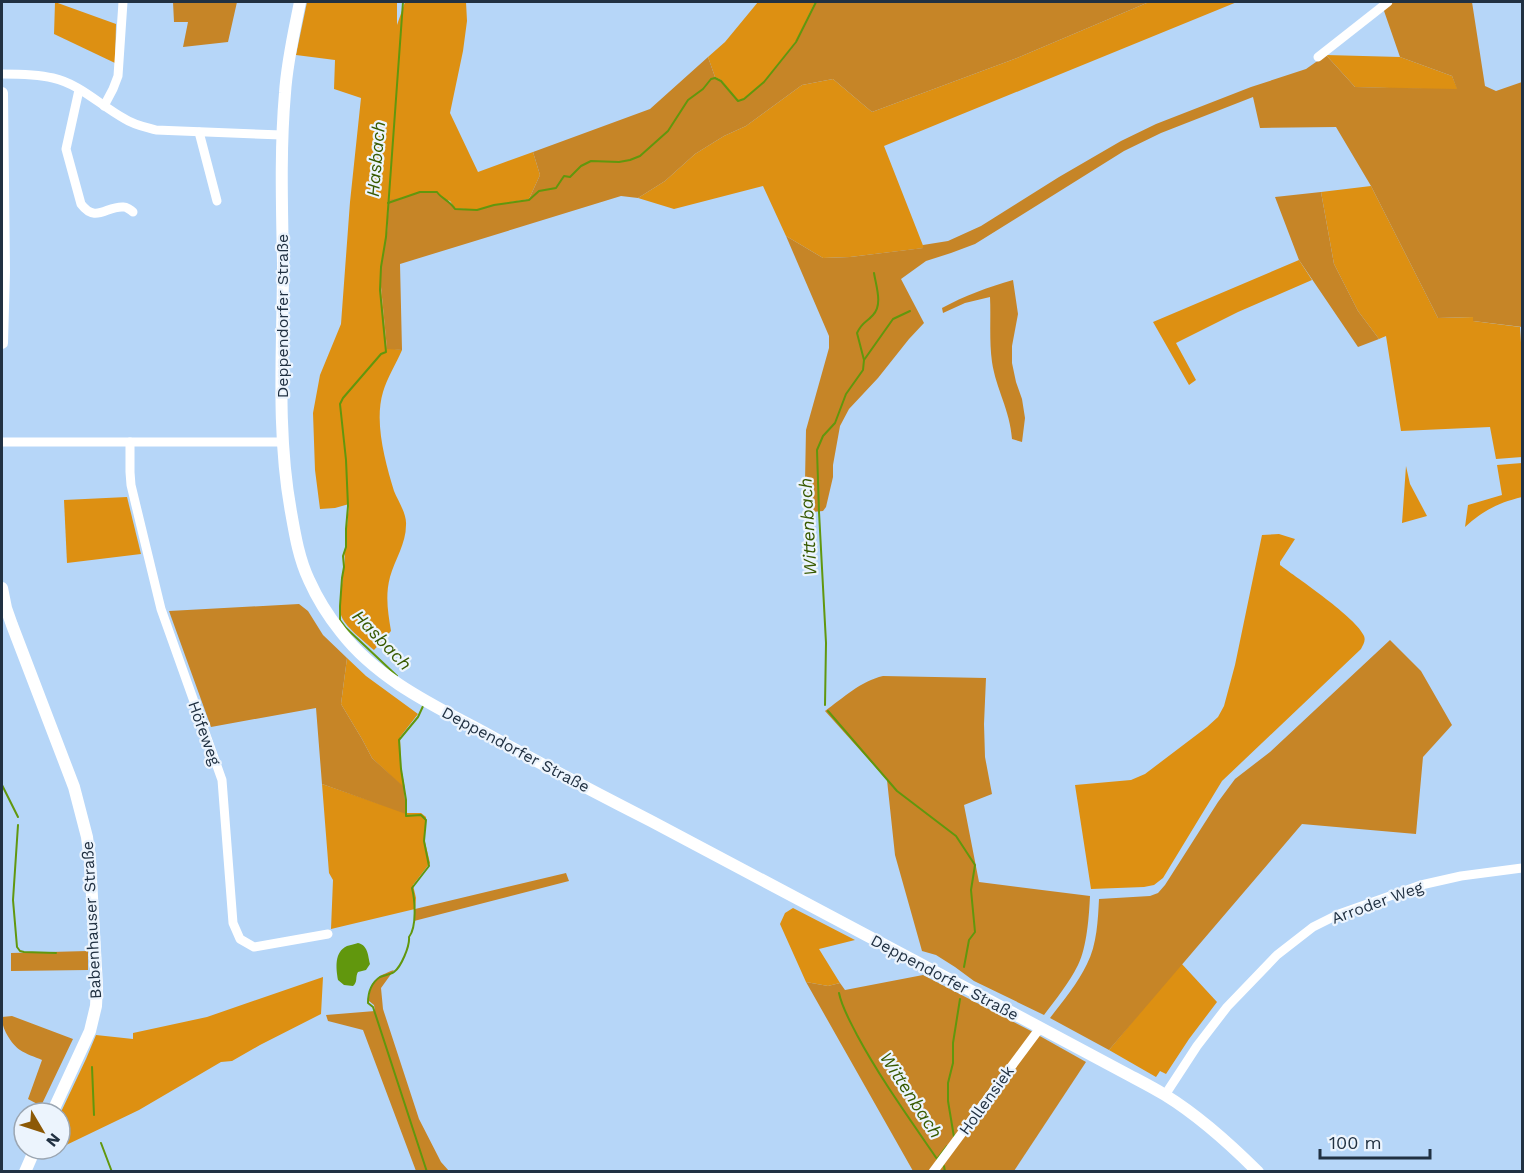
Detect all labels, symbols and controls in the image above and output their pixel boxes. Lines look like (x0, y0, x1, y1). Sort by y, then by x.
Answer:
water label: Hasbach (362, 120, 389, 198)
street label: Deppendorfer Straße (273, 234, 292, 398)
water label: Wittenbach (794, 477, 821, 577)
water label: Hasbach (348, 605, 416, 674)
street label: Höfeweg (184, 698, 225, 768)
street label: Deppendorfer Straße (439, 702, 593, 796)
street label: Babenhauser Straße (78, 840, 105, 999)
street label: Arroder Weg (1329, 877, 1426, 928)
street label: Deppendorfer Straße (868, 930, 1022, 1024)
water label: Wittenbach (876, 1048, 947, 1142)
street label: Hollensiek (955, 1062, 1018, 1139)
north arrow (12, 1101, 72, 1161)
scale bar (1320, 1122, 1430, 1160)
text: N (42, 1130, 64, 1151)
text: 100 m (1329, 1132, 1382, 1153)

